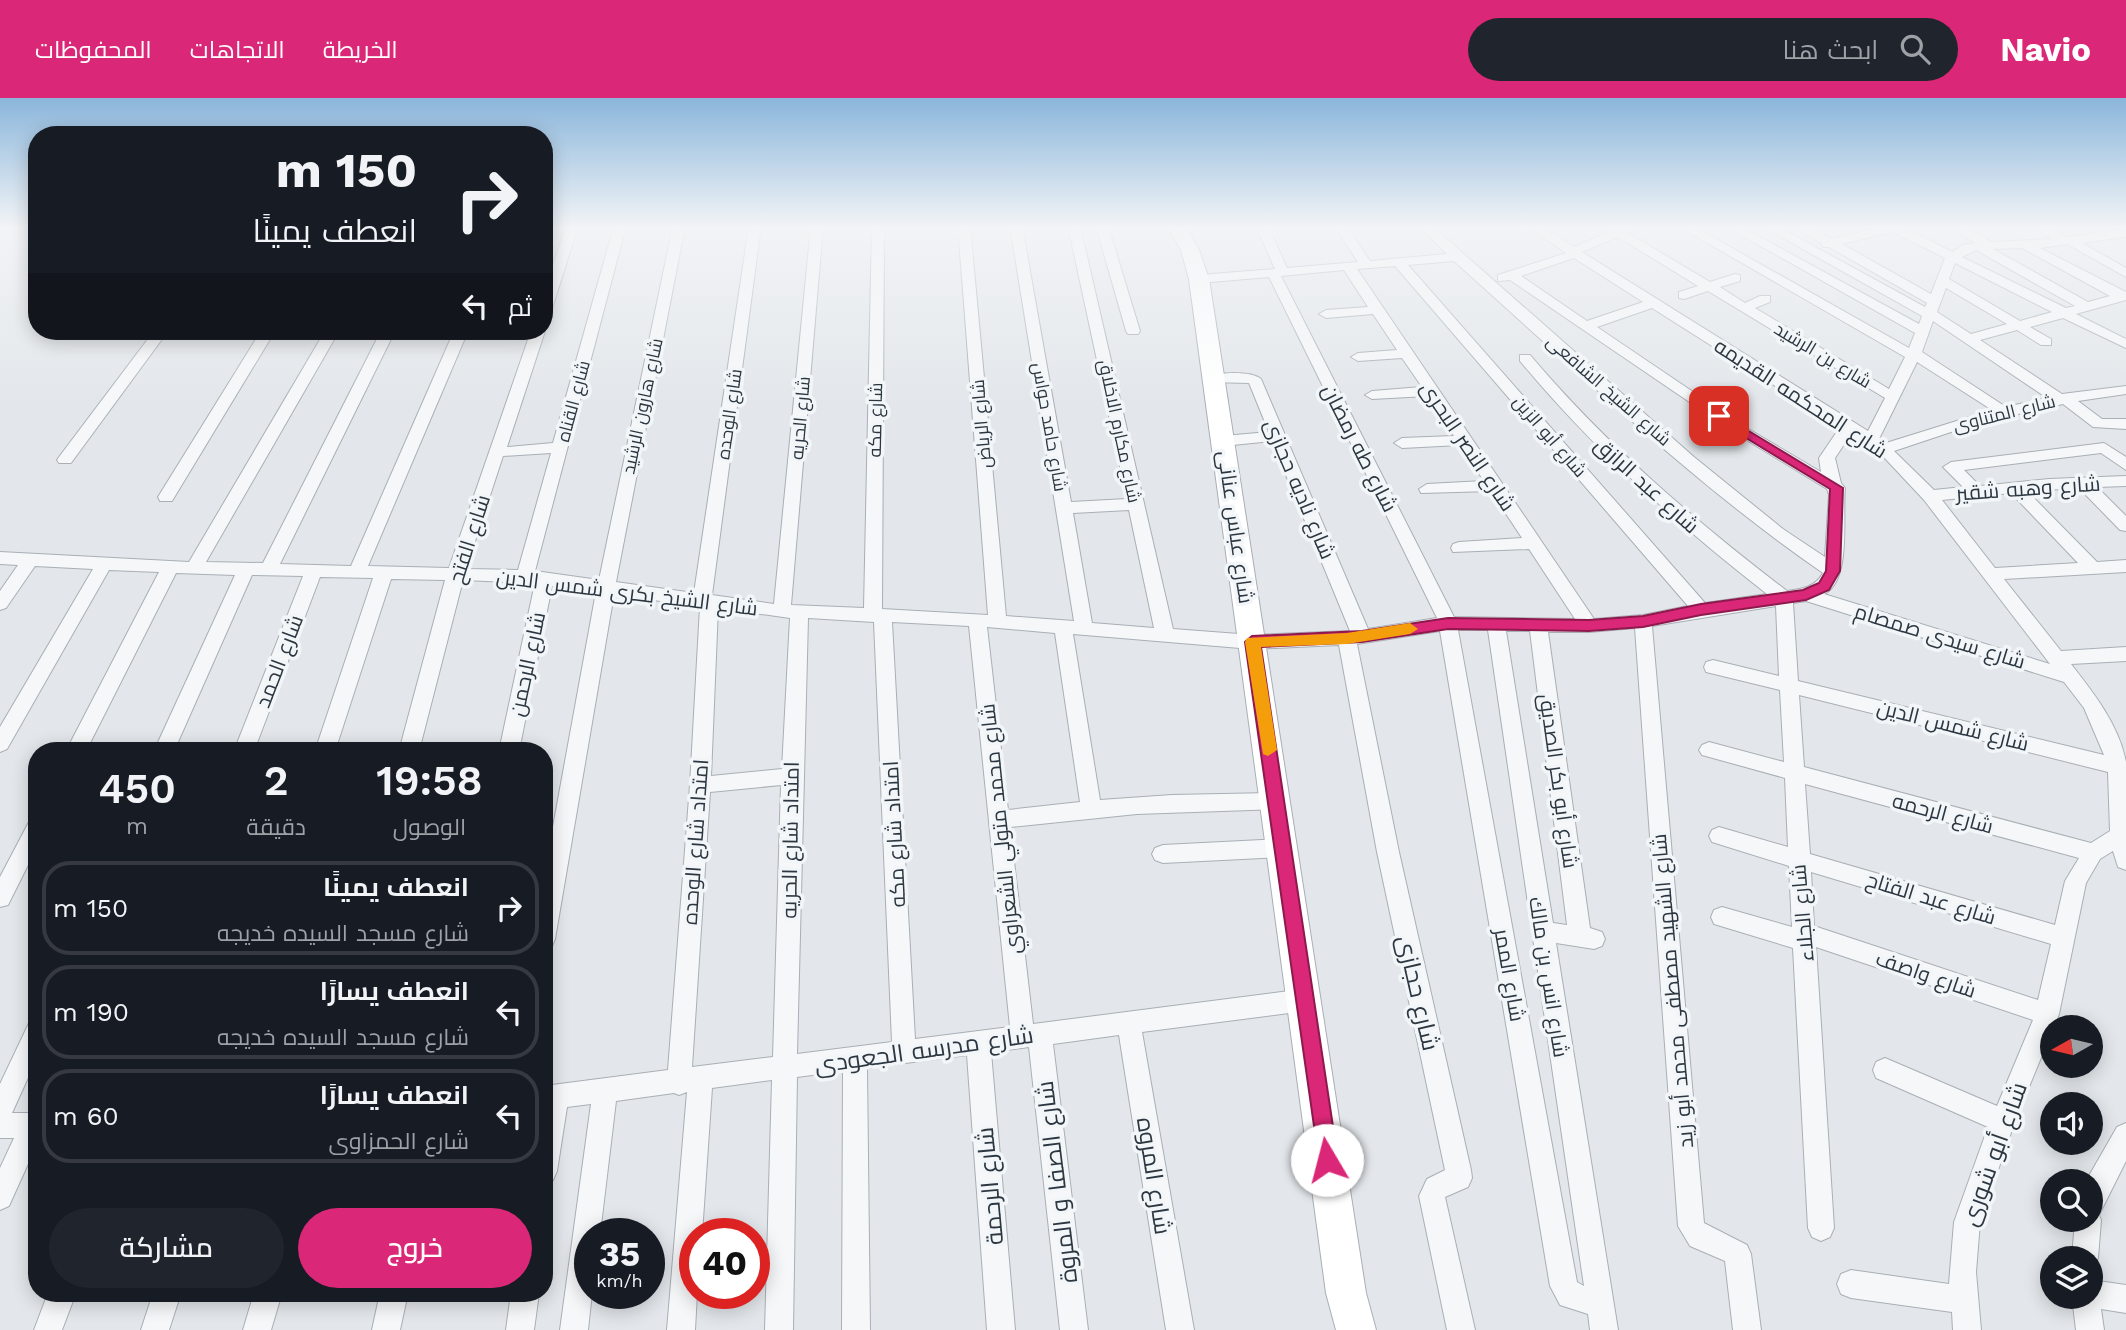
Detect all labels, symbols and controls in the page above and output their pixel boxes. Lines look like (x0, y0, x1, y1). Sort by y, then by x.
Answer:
search box (1468, 18, 1958, 81)
icon: search (1896, 30, 1934, 68)
text: Navio (2000, 30, 2091, 69)
text: ابحث هنا (1783, 35, 1878, 65)
text: المحفوظات (35, 36, 152, 64)
text: الاتجاهات (190, 36, 285, 64)
text: الخريطة (323, 36, 398, 64)
text: 150 m (276, 141, 417, 199)
icon: right (441, 154, 532, 245)
text: انعطف يمينًا (252, 212, 417, 250)
icon: left (456, 287, 494, 325)
text: ثم (508, 292, 532, 322)
street label: شارع بن الرشيد (1770, 318, 1875, 394)
street label: شارع الشيخ الشافعى (1541, 330, 1675, 451)
street label: شارع المحكمه القديمه (1709, 333, 1892, 465)
street label: شارع هارون الرشيد (617, 336, 669, 476)
street label: شارع مكارم الاخلاق (1093, 357, 1145, 505)
street label: شارع القناه (552, 358, 596, 445)
street label: شارع حامد حواس (1026, 361, 1072, 494)
street label: شارع الوحده (712, 367, 748, 461)
street label: شارع الحريه (786, 375, 816, 461)
street label: شارع النصر البحرى (1414, 376, 1521, 517)
street label: شارع الرياض (967, 378, 997, 469)
street label: شارع طه رمضان (1315, 380, 1403, 517)
street label: شارع مكه (864, 382, 888, 458)
pin (1689, 386, 1749, 446)
street label: شارع المتناوى (1951, 390, 2058, 438)
street label: شارع أبو الزين (1507, 391, 1591, 482)
icon: arrive (1700, 397, 1738, 435)
street label: شارع ناديه حجازى (1257, 415, 1341, 563)
street label: شارع عبد الرازق (1588, 432, 1704, 540)
street label: شارع عباس عنانى (1211, 449, 1259, 605)
street label: شارع وهبه شقير (1954, 470, 2101, 508)
street label: شارع الفتح (443, 491, 497, 587)
street label: شارع الشيخ بكرى شمس الدين (495, 564, 759, 622)
street label: شارع سيدى صمصام (1851, 598, 2028, 676)
street label: شارع الرحمن (504, 610, 552, 719)
street label: شارع الحمد (250, 611, 310, 712)
street label: شارع أبو بكر الصديق (1532, 692, 1584, 870)
street label: شارع شمس الدين (1874, 694, 2032, 758)
street label: شارع محمد متولي الشعراوي (974, 702, 1030, 956)
text: 2 (264, 756, 288, 805)
text: 19:58 (376, 756, 483, 805)
street label: امتداد شارع الوحده (677, 758, 715, 926)
street label: امتداد شارع مكه (878, 760, 912, 908)
street label: امتداد شارع الحريه (776, 761, 806, 919)
text: 450 (98, 764, 176, 813)
street label: شارع الرحمه (1889, 788, 1996, 840)
text: m (126, 813, 148, 840)
text: دقيقة (246, 814, 306, 841)
text: الوصول (393, 814, 466, 841)
street label: شارع الشهيد مصطفى محمد أبو زيد (1646, 833, 1700, 1149)
street label: شارع الجلاء (1785, 863, 1821, 963)
street label: شارع عبد الفتاح (1863, 866, 1999, 931)
text: انعطف يمينًا (323, 872, 469, 902)
icon: right (490, 889, 528, 927)
text: 150 m (53, 893, 128, 923)
street label: شارع انس بن مالك (1522, 895, 1574, 1060)
text: شارع مسجد السيده خديجه (217, 920, 469, 947)
street label: شارع الممر (1487, 926, 1530, 1024)
street label: شارع حجازى (1389, 933, 1445, 1054)
street label: شارع واصف (1872, 945, 1979, 1005)
text: انعطف يسارًا (320, 976, 469, 1006)
icon: left (490, 993, 528, 1031)
text: 190 m (53, 997, 129, 1027)
north arrow (2040, 1015, 2104, 1078)
map controls (2040, 1015, 2103, 1309)
street label: شارع مدرسه الجعودى (813, 1021, 1036, 1081)
text: شارع مسجد السيده خديجه (217, 1024, 469, 1051)
street label: شارع أبو شورى (1953, 1078, 2035, 1230)
street label: شارع الصفا و المروة (1031, 1079, 1085, 1285)
text: انعطف يسارًا (320, 1080, 469, 1110)
button: sound (2040, 1092, 2103, 1155)
icon: left (490, 1097, 528, 1135)
text: 60 m (53, 1101, 119, 1131)
street label: شارع المروه (1129, 1115, 1177, 1237)
position arrow (1290, 1123, 1364, 1197)
street label: شارع الرحمة (971, 1126, 1011, 1246)
text: شارع الحمزاوى (328, 1128, 469, 1155)
button: search (2040, 1169, 2103, 1232)
button: مشاركة (49, 1208, 284, 1288)
button: خروج (298, 1208, 532, 1288)
speed limit sign: 40 (679, 1218, 770, 1309)
text: 35 (599, 1233, 640, 1275)
button: layers (2040, 1246, 2103, 1309)
text: km/h (596, 1270, 643, 1291)

